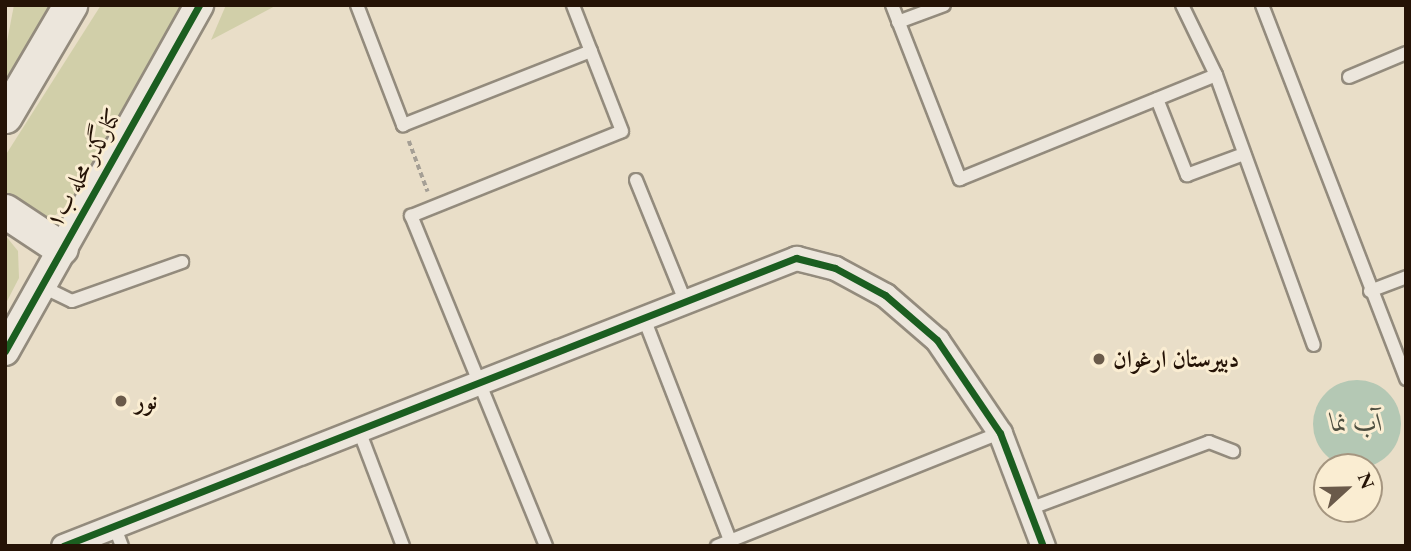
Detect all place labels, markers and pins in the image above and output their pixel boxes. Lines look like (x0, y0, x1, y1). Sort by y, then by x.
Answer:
place label: دبیرستان ارغوان (1113, 345, 1239, 373)
marker: دبیرستان ارغوان (1091, 351, 1107, 367)
place label: نور (135, 387, 157, 415)
marker: نور (113, 393, 129, 409)

